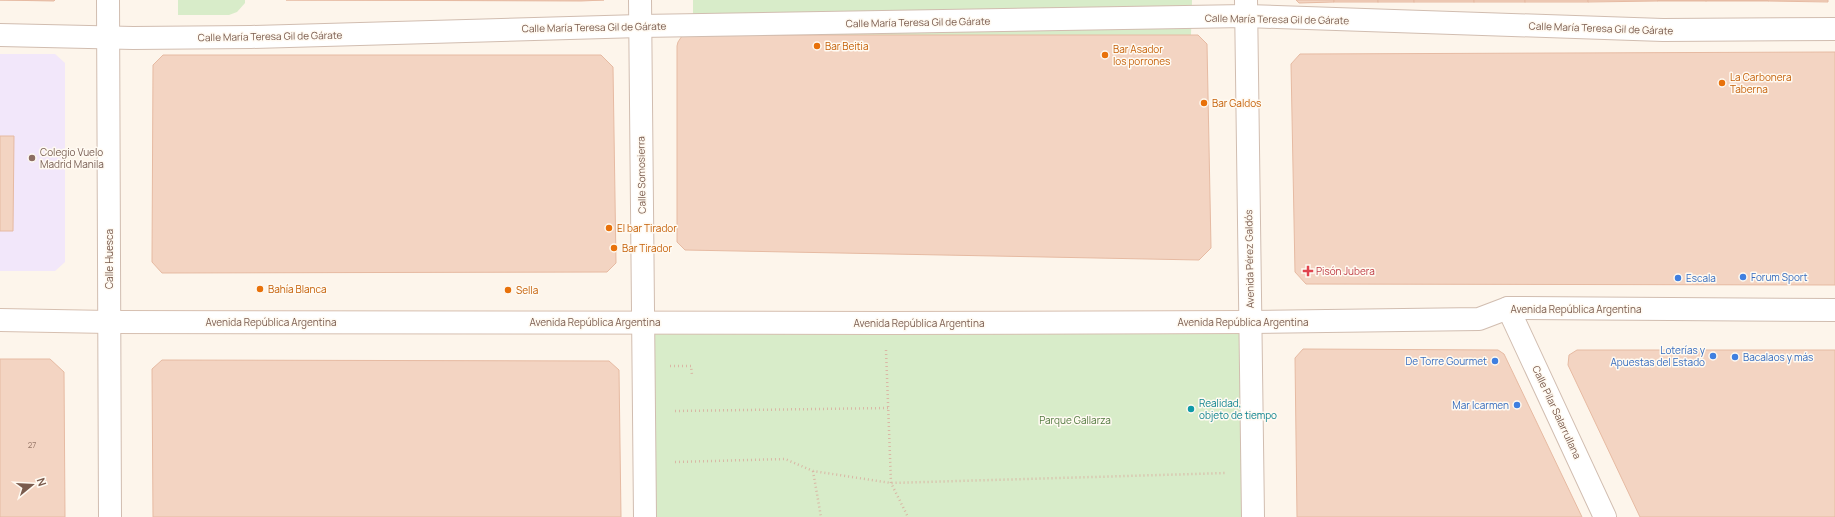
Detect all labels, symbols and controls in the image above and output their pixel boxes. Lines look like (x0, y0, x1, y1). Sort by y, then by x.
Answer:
street label: Calle María Teresa Gil de Gárate (1205, 11, 1350, 27)
street label: Calle María Teresa Gil de Gárate (846, 14, 991, 30)
street label: Calle María Teresa Gil de Gárate (1529, 18, 1674, 38)
street label: Calle María Teresa Gil de Gárate (522, 19, 667, 35)
street label: Calle María Teresa Gil de Gárate (198, 28, 343, 44)
place label: Bar Beitia (825, 39, 869, 53)
marker: Bar Beitia (812, 41, 822, 51)
place label: Bar Asador los porrones (1113, 42, 1170, 68)
marker: Bar Asador los porrones (1100, 50, 1110, 60)
place label: La Carbonera Taberna (1730, 70, 1792, 96)
marker: La Carbonera Taberna (1717, 78, 1727, 88)
place label: Bar Galdos (1212, 96, 1261, 110)
marker: Bar Galdos (1199, 98, 1209, 108)
street label: Calle Somosierra (633, 136, 649, 214)
place label: Colegio Vuelo Madrid Manila (40, 145, 104, 171)
marker: Colegio Vuelo Madrid Manila (27, 153, 37, 163)
street label: Avenida Pérez Galdós (1241, 209, 1257, 309)
place label: El bar Tirador (617, 221, 677, 235)
marker: El bar Tirador (604, 223, 614, 233)
street label: Calle Huesca (102, 229, 116, 289)
place label: Bar Tirador (622, 241, 672, 255)
marker: Bar Tirador (609, 243, 619, 253)
place label: Pisón Jubera (1316, 264, 1375, 278)
marker: Pisón Jubera (1303, 266, 1313, 276)
place label: Forum Sport (1751, 270, 1807, 284)
place label: Escala (1686, 271, 1716, 285)
marker: Forum Sport (1738, 272, 1748, 282)
marker: Escala (1673, 273, 1683, 283)
place label: Bahía Blanca (268, 282, 327, 296)
place label: Sella (516, 283, 538, 297)
marker: Bahía Blanca (255, 284, 265, 294)
marker: Sella (503, 285, 513, 295)
street label: Avenida República Argentina (1511, 302, 1641, 316)
street label: Avenida República Argentina (206, 315, 336, 329)
street label: Avenida República Argentina (530, 315, 660, 329)
street label: Avenida República Argentina (1178, 315, 1308, 329)
street label: Avenida República Argentina (854, 316, 984, 330)
place label: Loterías y Apuestas del Estado (1610, 343, 1706, 369)
place label: Bacalaos y más (1743, 350, 1813, 364)
marker: Loterías y Apuestas del Estado (1708, 351, 1718, 361)
marker: Bacalaos y más (1730, 352, 1740, 362)
place label: De Torre Gourmet (1406, 354, 1487, 368)
marker: De Torre Gourmet (1490, 356, 1500, 366)
street label: Calle Pilar Salarrullana (1529, 363, 1585, 461)
place label: Realidad, objeto de tiempo (1199, 396, 1277, 422)
place label: Mar Icarmen (1452, 398, 1509, 412)
marker: Mar Icarmen (1512, 400, 1522, 410)
marker: Realidad, objeto de tiempo (1186, 404, 1196, 414)
park label: Parque Gallarza (1039, 413, 1111, 427)
house number: 27 (28, 439, 36, 450)
north arrow (12, 465, 52, 505)
text: N (34, 476, 50, 488)

